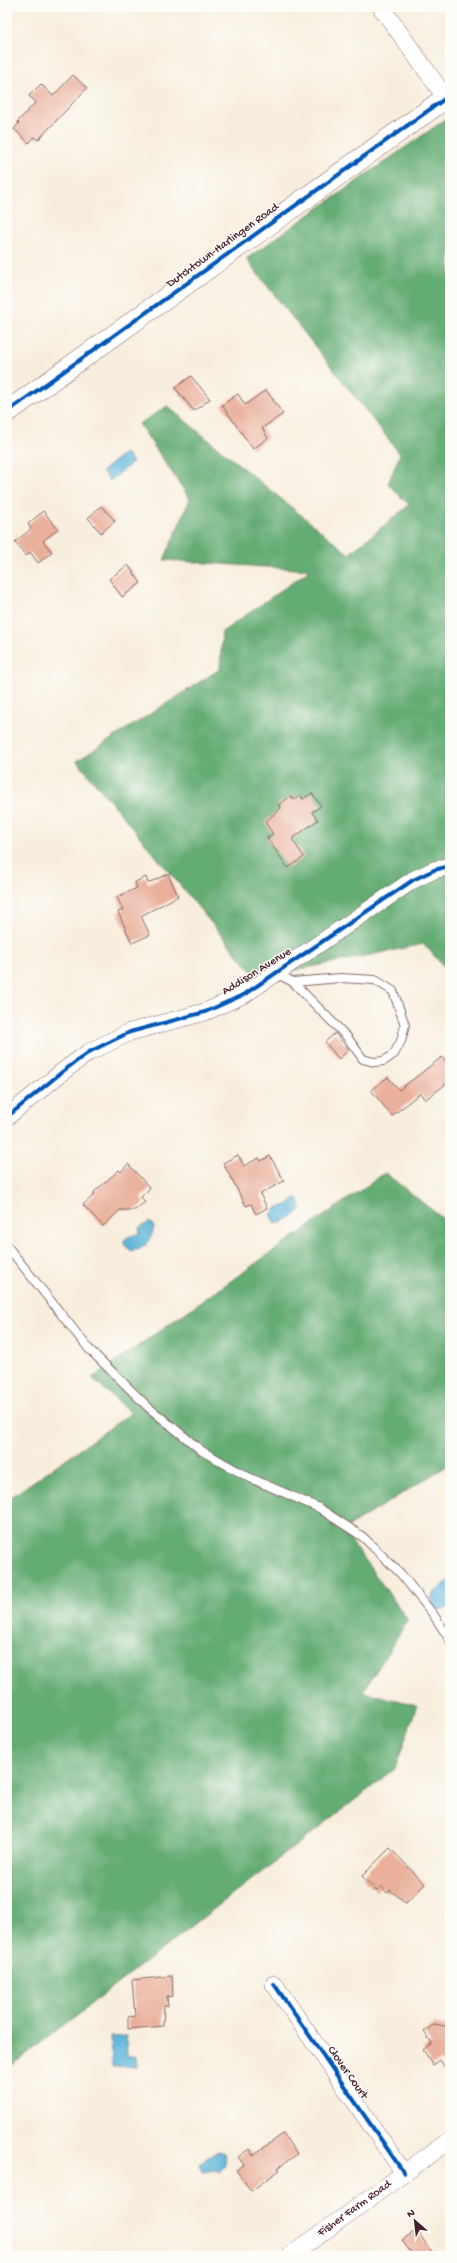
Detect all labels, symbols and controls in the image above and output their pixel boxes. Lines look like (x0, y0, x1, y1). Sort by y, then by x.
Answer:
street label: Dutchtown-Harlingen Road (163, 200, 283, 292)
street label: Addison Avenue (220, 945, 295, 999)
street label: Clover Court (324, 2044, 371, 2103)
street label: Fisher Farm Road (314, 2177, 395, 2241)
north arrow (395, 2201, 435, 2241)
text: N (405, 2207, 417, 2221)

